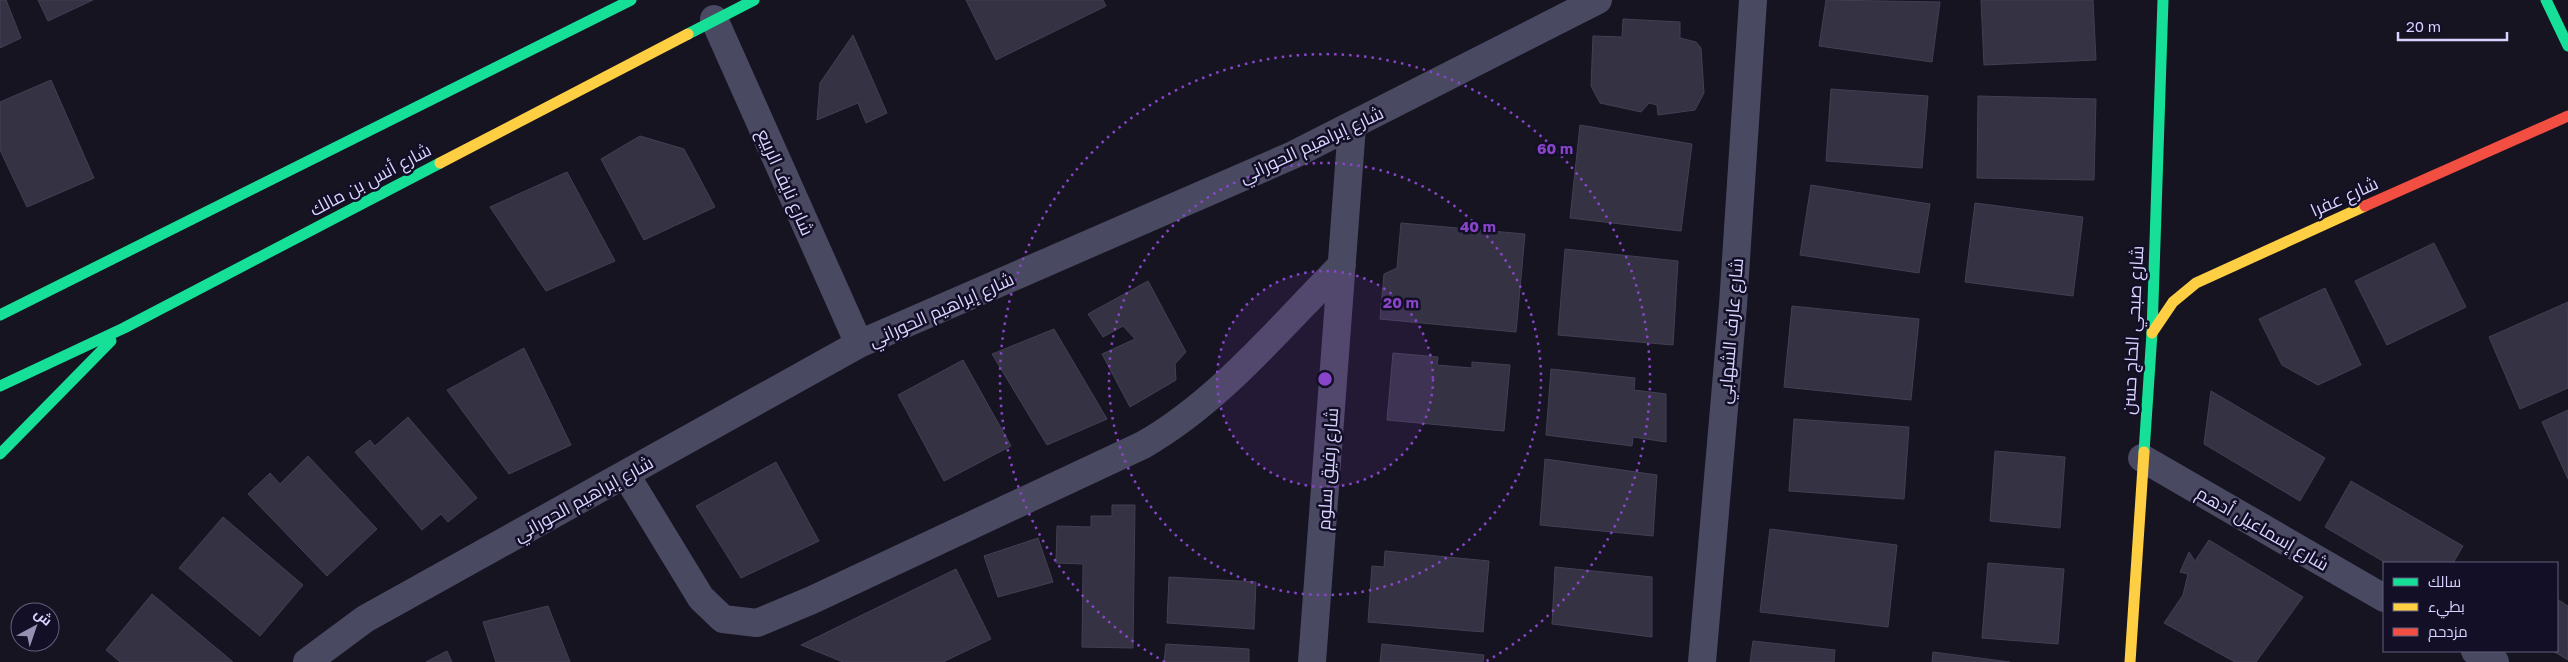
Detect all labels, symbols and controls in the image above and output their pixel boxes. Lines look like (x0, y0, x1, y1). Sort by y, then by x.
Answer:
scale bar (2398, 10, 2507, 42)
text: 20 m (2406, 17, 2441, 35)
street label: شارع إبراهيم الحوراني (1235, 101, 1388, 191)
street label: شارع نايف الربيع (751, 125, 819, 240)
street label: شارع أنس بن مالك (306, 138, 435, 222)
text: 60 m (1537, 139, 1573, 157)
street label: شارع عفرا (2307, 171, 2382, 222)
text: 40 m (1460, 217, 1496, 235)
street label: شارع صبحي الحاج حسن (2117, 245, 2151, 415)
street label: شارع عارف الشهابي (1713, 257, 1751, 405)
street label: شارع إبراهيم الحوراني (865, 267, 1019, 355)
text: 20 m (1383, 293, 1419, 311)
centre of rings (1316, 370, 1334, 388)
street label: شارع رفيق سلوم (1312, 407, 1344, 531)
street label: شارع إبراهيم الحوراني (509, 450, 659, 549)
street label: شارع إسماعيل أدهم (2192, 481, 2333, 577)
legend (2383, 562, 2558, 652)
text: سالك (2428, 572, 2461, 590)
text: بطيء (2428, 597, 2465, 619)
north arrow (10, 602, 60, 652)
text: ش (31, 604, 56, 630)
text: مزدحم (2428, 622, 2468, 642)

